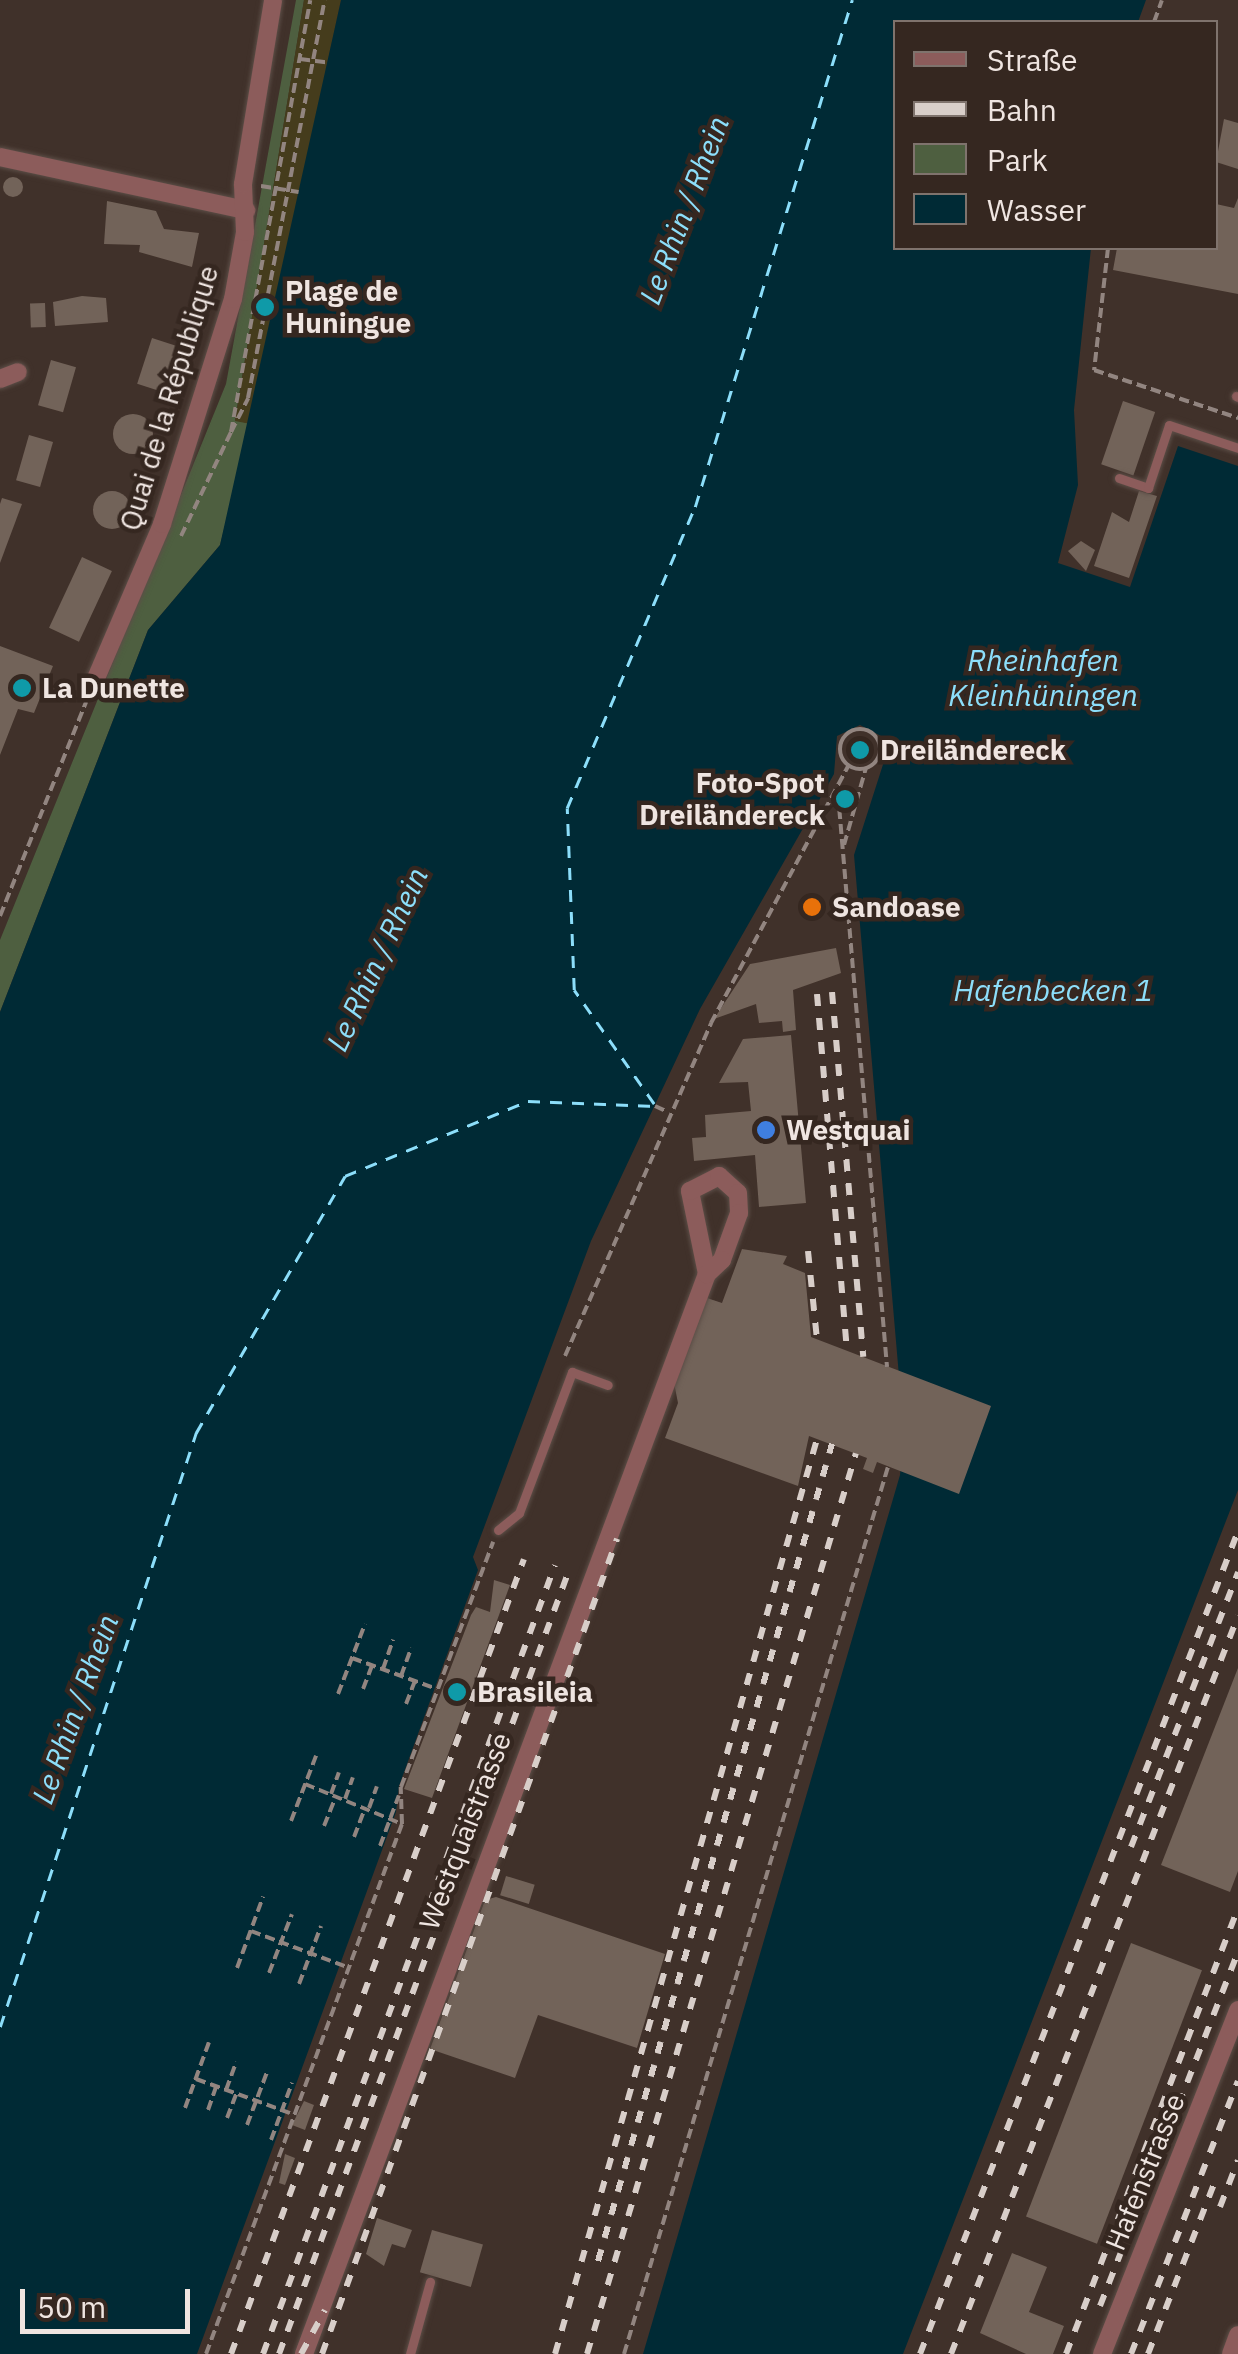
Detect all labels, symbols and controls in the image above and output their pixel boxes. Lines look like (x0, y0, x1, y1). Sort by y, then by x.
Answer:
legend (893, 20, 1218, 250)
text: Straße (987, 40, 1078, 79)
text: Bahn (987, 90, 1057, 129)
water label: Le Rhin / Rhein (632, 111, 736, 309)
text: Park (987, 140, 1048, 179)
text: Wasser (987, 190, 1086, 229)
street label: Quai de la République (113, 262, 225, 534)
place label: Plage de Huningue (285, 274, 411, 340)
marker: Plage de Huningue (254, 296, 276, 318)
water label: Rheinhafen Kleinhüningen (948, 642, 1138, 712)
place label: La Dunette (42, 671, 185, 705)
marker: La Dunette (11, 677, 33, 699)
place label: Dreiländereck (880, 733, 1066, 767)
marker: Dreiländereck (849, 739, 871, 761)
place label: Foto-Spot Dreiländereck (639, 766, 825, 832)
marker: Foto-Spot Dreiländereck (834, 788, 856, 810)
water label: Le Rhin / Rhein (319, 861, 435, 1057)
place label: Sandoase (832, 890, 961, 924)
marker: Sandoase (801, 896, 823, 918)
water label: Hafenbecken 1 (954, 972, 1152, 1008)
place label: Westquai (786, 1113, 910, 1147)
marker: Westquai (755, 1119, 777, 1141)
water label: Le Rhin / Rhein (24, 1610, 126, 1808)
place label: Brasileia (477, 1675, 593, 1709)
marker: Brasileia (446, 1681, 468, 1703)
street label: Westquaistrasse (412, 1728, 518, 1934)
street label: Hafenstrasse (1098, 2089, 1192, 2255)
scale bar (25, 2269, 195, 2331)
text: 50 m (37, 2287, 106, 2326)

